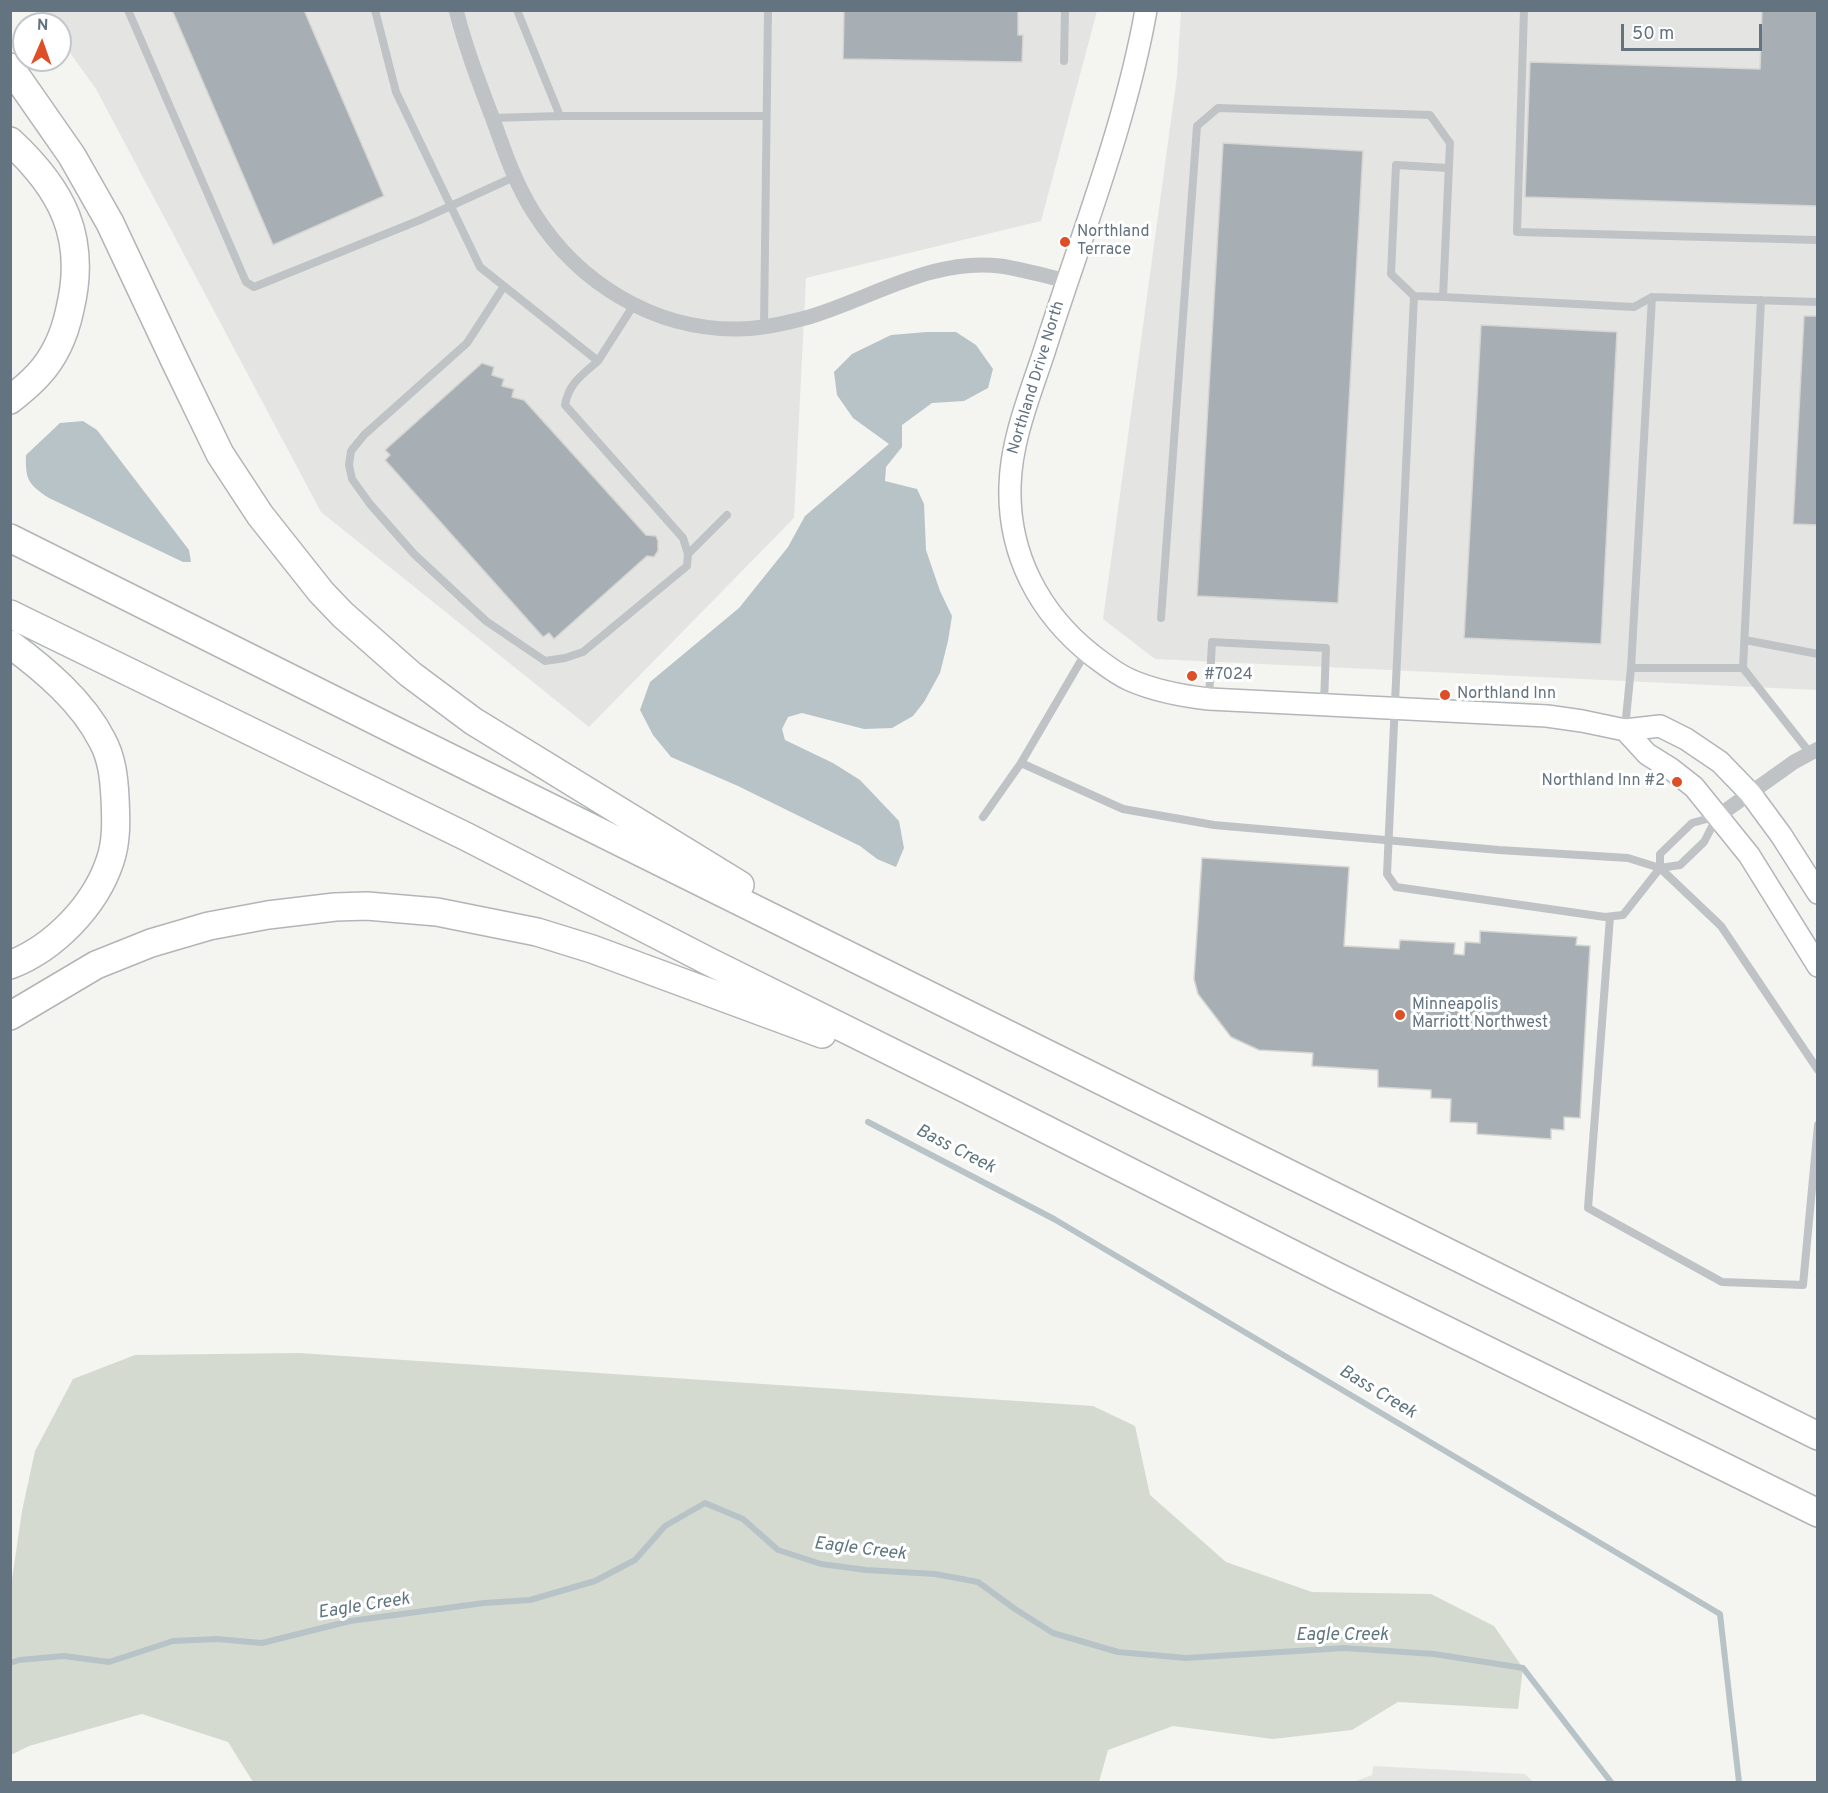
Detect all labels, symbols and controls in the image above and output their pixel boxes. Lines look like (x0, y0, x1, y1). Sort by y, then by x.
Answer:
north arrow (12, 12, 72, 72)
scale bar (1624, 12, 1765, 50)
text: N (36, 16, 49, 36)
text: 50 m (1632, 23, 1674, 46)
place label: Northland Terrace (1077, 223, 1149, 261)
marker: Northland Terrace (1058, 235, 1072, 249)
street label: Northland Drive North (1005, 299, 1069, 457)
place label: #7024 (1204, 666, 1253, 686)
marker: #7024 (1185, 669, 1199, 683)
place label: Northland Inn (1457, 685, 1556, 705)
marker: Northland Inn (1438, 688, 1452, 702)
place label: Northland Inn #2 (1542, 772, 1665, 792)
marker: Northland Inn #2 (1670, 775, 1684, 789)
place label: Minneapolis Marriott Northwest (1412, 996, 1548, 1034)
marker: Minneapolis Marriott Northwest (1393, 1008, 1407, 1022)
water label: Bass Creek (912, 1121, 998, 1179)
water label: Bass Creek (1334, 1362, 1420, 1424)
water label: Eagle Creek (813, 1534, 907, 1566)
water label: Eagle Creek (317, 1589, 411, 1625)
water label: Eagle Creek (1296, 1625, 1388, 1647)

